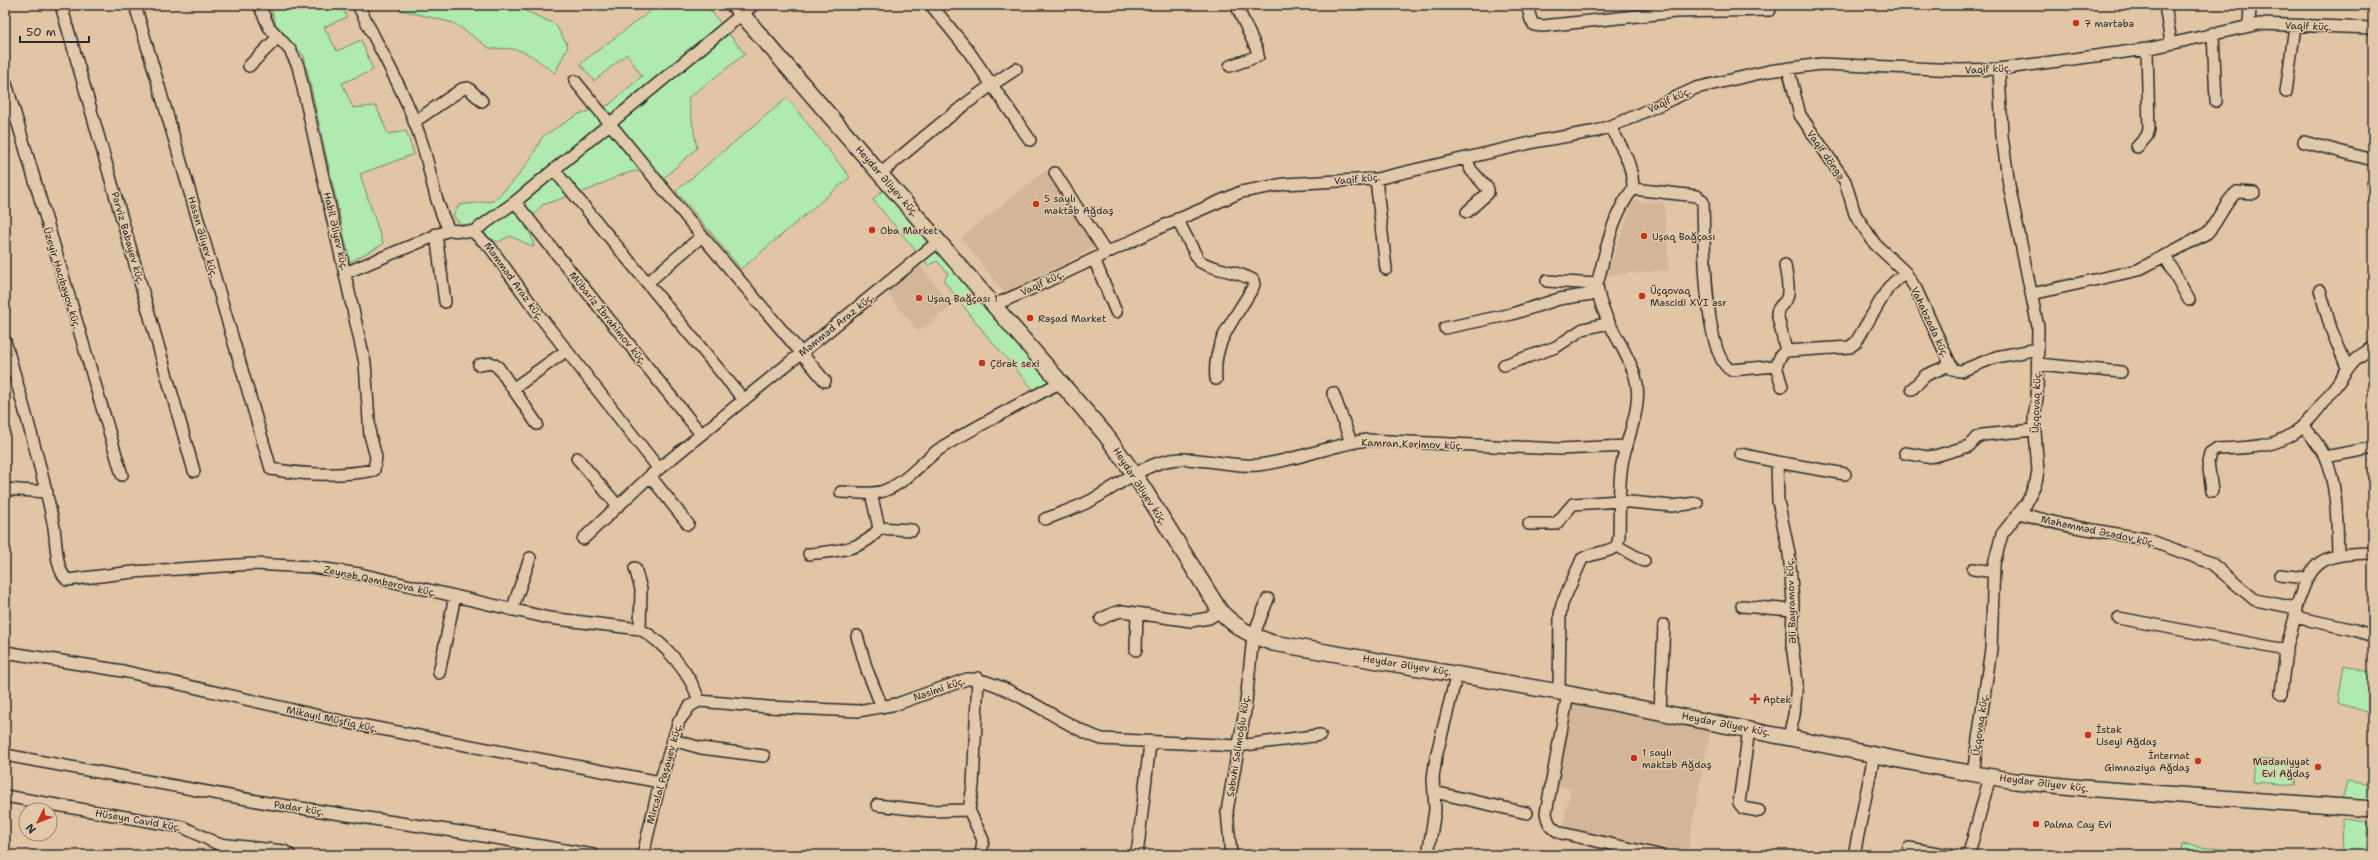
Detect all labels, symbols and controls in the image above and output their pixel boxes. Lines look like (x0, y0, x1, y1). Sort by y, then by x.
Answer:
place label: 7 mərtəbə (2084, 17, 2135, 30)
scale bar (20, 18, 89, 44)
marker: 7 mərtəbə (2071, 18, 2081, 28)
street label: Vaqif küç. (2285, 19, 2332, 33)
text: 50 m (26, 24, 56, 40)
street label: Vaqif küç. (1965, 61, 2012, 77)
street label: Vaqif küç. (1645, 84, 1693, 116)
street label: Vaqif döngə (1804, 128, 1848, 183)
street label: Heydər Əliyev küç. (853, 143, 922, 219)
street label: Vaqif küç. (1333, 170, 1381, 187)
street label: Pərviz Babayev küç. (109, 190, 148, 286)
street label: Habil Əliyev küç. (321, 191, 351, 272)
place label: 5 saylı məktəb Ağdaş (1044, 192, 1114, 217)
street label: Həsən Əliyev küç. (185, 195, 221, 280)
marker: 5 saylı məktəb Ağdaş (1031, 199, 1041, 209)
place label: Oba Market (880, 224, 938, 237)
marker: Oba Market (867, 225, 877, 235)
street label: Üzeyir Hacıbəyov küç. (40, 226, 84, 331)
place label: Uşaq Bağçası (1652, 230, 1715, 243)
marker: Uşaq Bağçası (1639, 231, 1649, 241)
street label: Məmməd Araz küç. (481, 240, 547, 323)
street label: Vaqif küç. (1018, 267, 1066, 299)
street label: Mübariz İbrahimov küç. (566, 269, 650, 367)
place label: Üçqovaq Məscidi XVI əsr (1650, 284, 1727, 309)
street label: Vahabzadə küç. (1908, 285, 1952, 360)
street label: Məmməd Araz küç. (796, 290, 877, 359)
marker: Üçqovaq Məscidi XVI əsr (1637, 291, 1647, 301)
place label: Uşaq Bağçası 1 (927, 292, 998, 305)
marker: Uşaq Bağçası 1 (914, 293, 924, 303)
place label: Rəşad Market (1038, 312, 1106, 325)
marker: Rəşad Market (1025, 313, 1035, 323)
place label: Çörək sexi (990, 357, 1040, 370)
marker: Çörək sexi (977, 358, 987, 368)
street label: Üçqovaq küç. (2028, 370, 2044, 433)
street label: Kamran Kərimov küç. (1361, 436, 1463, 452)
street label: Heydər Əliyev küç. (1110, 445, 1170, 528)
street label: Məhəmməd Əsədov küç. (2040, 513, 2157, 550)
street label: Əli Bayramov küç. (1783, 557, 1799, 644)
street label: Zeynəb Qəmbərova küç. (323, 563, 438, 599)
street label: Heydər Əliyev küç. (1362, 652, 1453, 679)
street label: Nəsimi küç. (911, 674, 967, 704)
place label: Aptek (1763, 693, 1792, 706)
street label: Üçqovaq küç. (1969, 693, 1991, 757)
street label: Səbuhi Səlimoğlu küç. (1224, 694, 1253, 798)
marker: Aptek (1750, 694, 1760, 704)
street label: Mikayıl Müşfiq küç. (285, 703, 379, 735)
street label: Heydər Əliyev küç. (1681, 709, 1772, 739)
street label: Mircəlal Paşayev küç. (643, 722, 685, 826)
place label: İstək Liseyi Ağdaş (2096, 723, 2157, 748)
marker: İstək Liseyi Ağdaş (2083, 730, 2093, 740)
place label: 1 saylı məktəb Ağdaş (1642, 746, 1712, 771)
place label: İnternat Gimnaziya Ağdaş (2104, 749, 2190, 774)
marker: 1 saylı məktəb Ağdaş (1629, 753, 1639, 763)
place label: Mədəniyyət Evi Ağdaş (2253, 755, 2310, 780)
marker: İnternat Gimnaziya Ağdaş (2193, 756, 2203, 766)
marker: Mədəniyyət Evi Ağdaş (2313, 762, 2323, 772)
street label: Heydər Əliyev küç. (1999, 771, 2090, 795)
street label: Padar küç. (273, 798, 325, 818)
north arrow (18, 802, 58, 842)
street label: Hüseyn Cavid küç. (94, 806, 182, 834)
place label: Palma Cay Evi (2044, 818, 2112, 831)
marker: Palma Cay Evi (2031, 819, 2041, 829)
text: N (22, 820, 40, 837)

